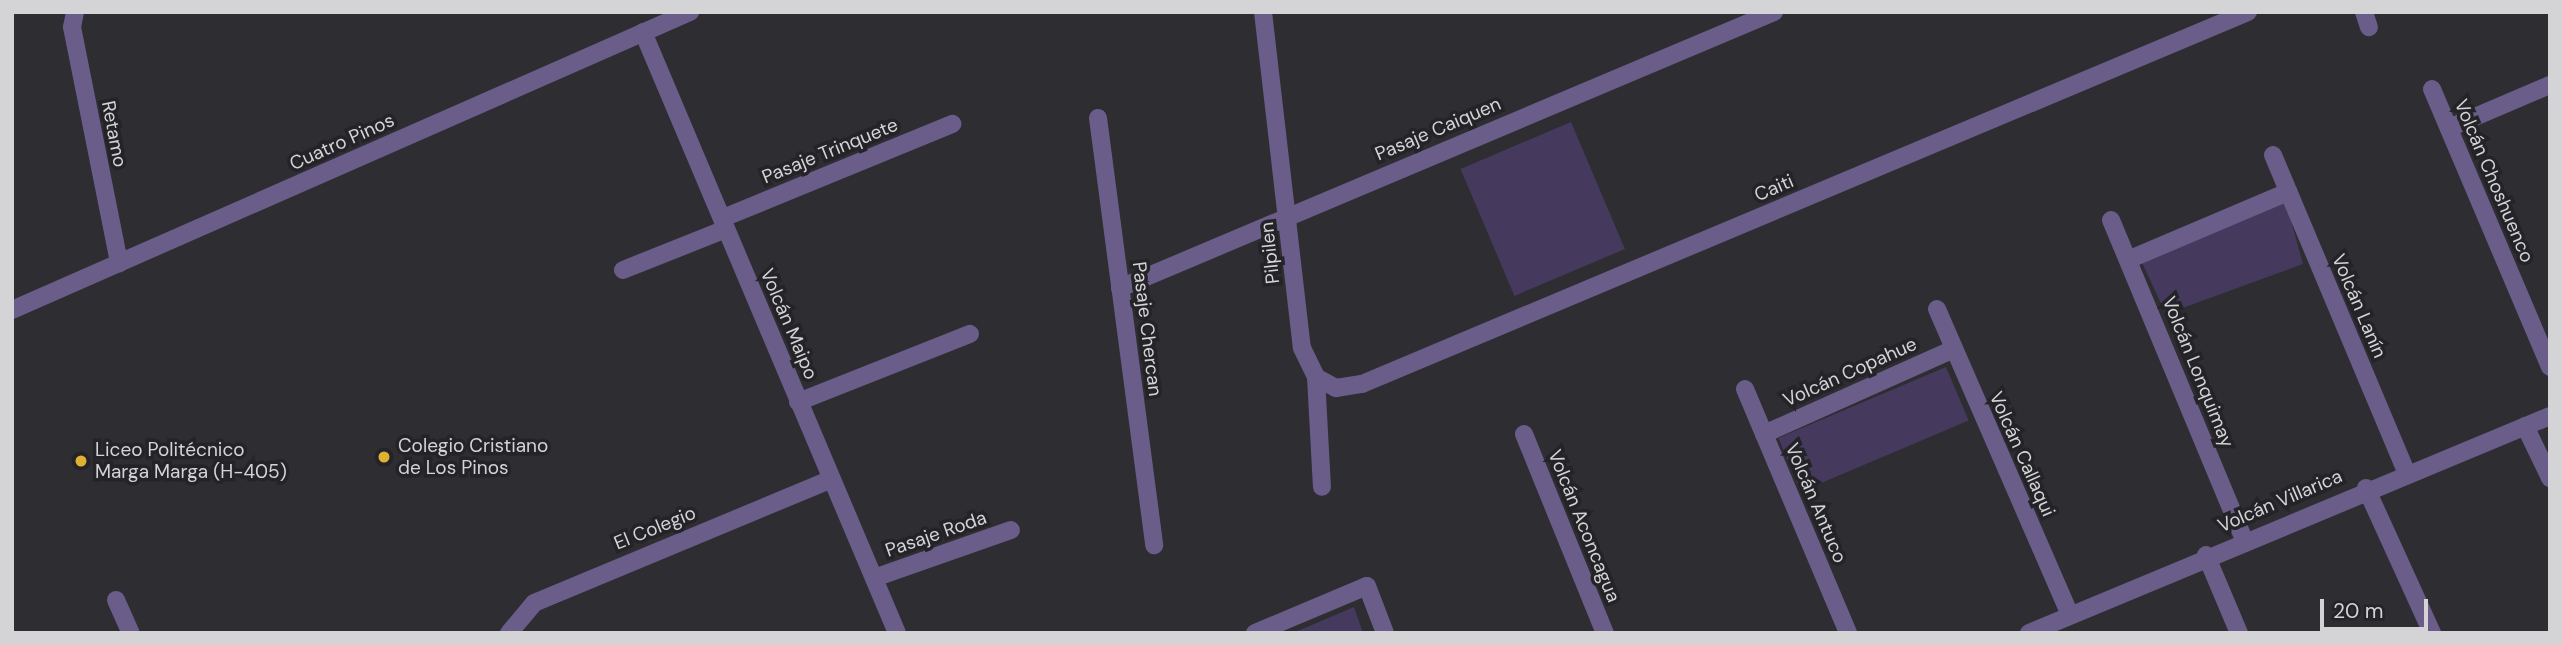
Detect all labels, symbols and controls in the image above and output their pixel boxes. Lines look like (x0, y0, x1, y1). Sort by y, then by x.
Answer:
street label: Pasaje Caiquen (1372, 92, 1504, 166)
street label: Volcán Choshuenco (2449, 96, 2539, 266)
street label: Retamo (96, 99, 132, 169)
street label: Cuatro Pinos (286, 109, 398, 175)
street label: Pasaje Trinquete (759, 113, 901, 189)
street label: Caiti (1751, 170, 1797, 206)
street label: Pilpilen (1255, 221, 1285, 285)
street label: Volcán Lanín (2327, 251, 2391, 361)
street label: Pasaje Chercan (1127, 260, 1167, 398)
street label: Volcán Maipo (755, 265, 823, 383)
street label: Volcán Lonquimay (2157, 293, 2239, 451)
street label: Volcán Copahue (1780, 332, 1920, 412)
street label: Volcán Callaqui (1984, 388, 2060, 520)
place label: Colegio Cristiano de Los Pinos (398, 435, 548, 479)
place label: Liceo Politécnico Marga Marga (H-405) (95, 439, 287, 483)
street label: Volcán Antuco (1780, 440, 1852, 566)
street label: Volcán Aconcagua (1543, 446, 1625, 606)
marker: Colegio Cristiano de Los Pinos (376, 449, 392, 465)
marker: Liceo Politécnico Marga Marga (H-405) (73, 453, 89, 469)
street label: Volcán Villarica (2214, 465, 2346, 537)
street label: El Colegio (611, 501, 699, 555)
street label: Pasaje Roda (882, 506, 990, 562)
scale bar (2324, 586, 2432, 630)
text: 20 m (2333, 597, 2384, 625)

